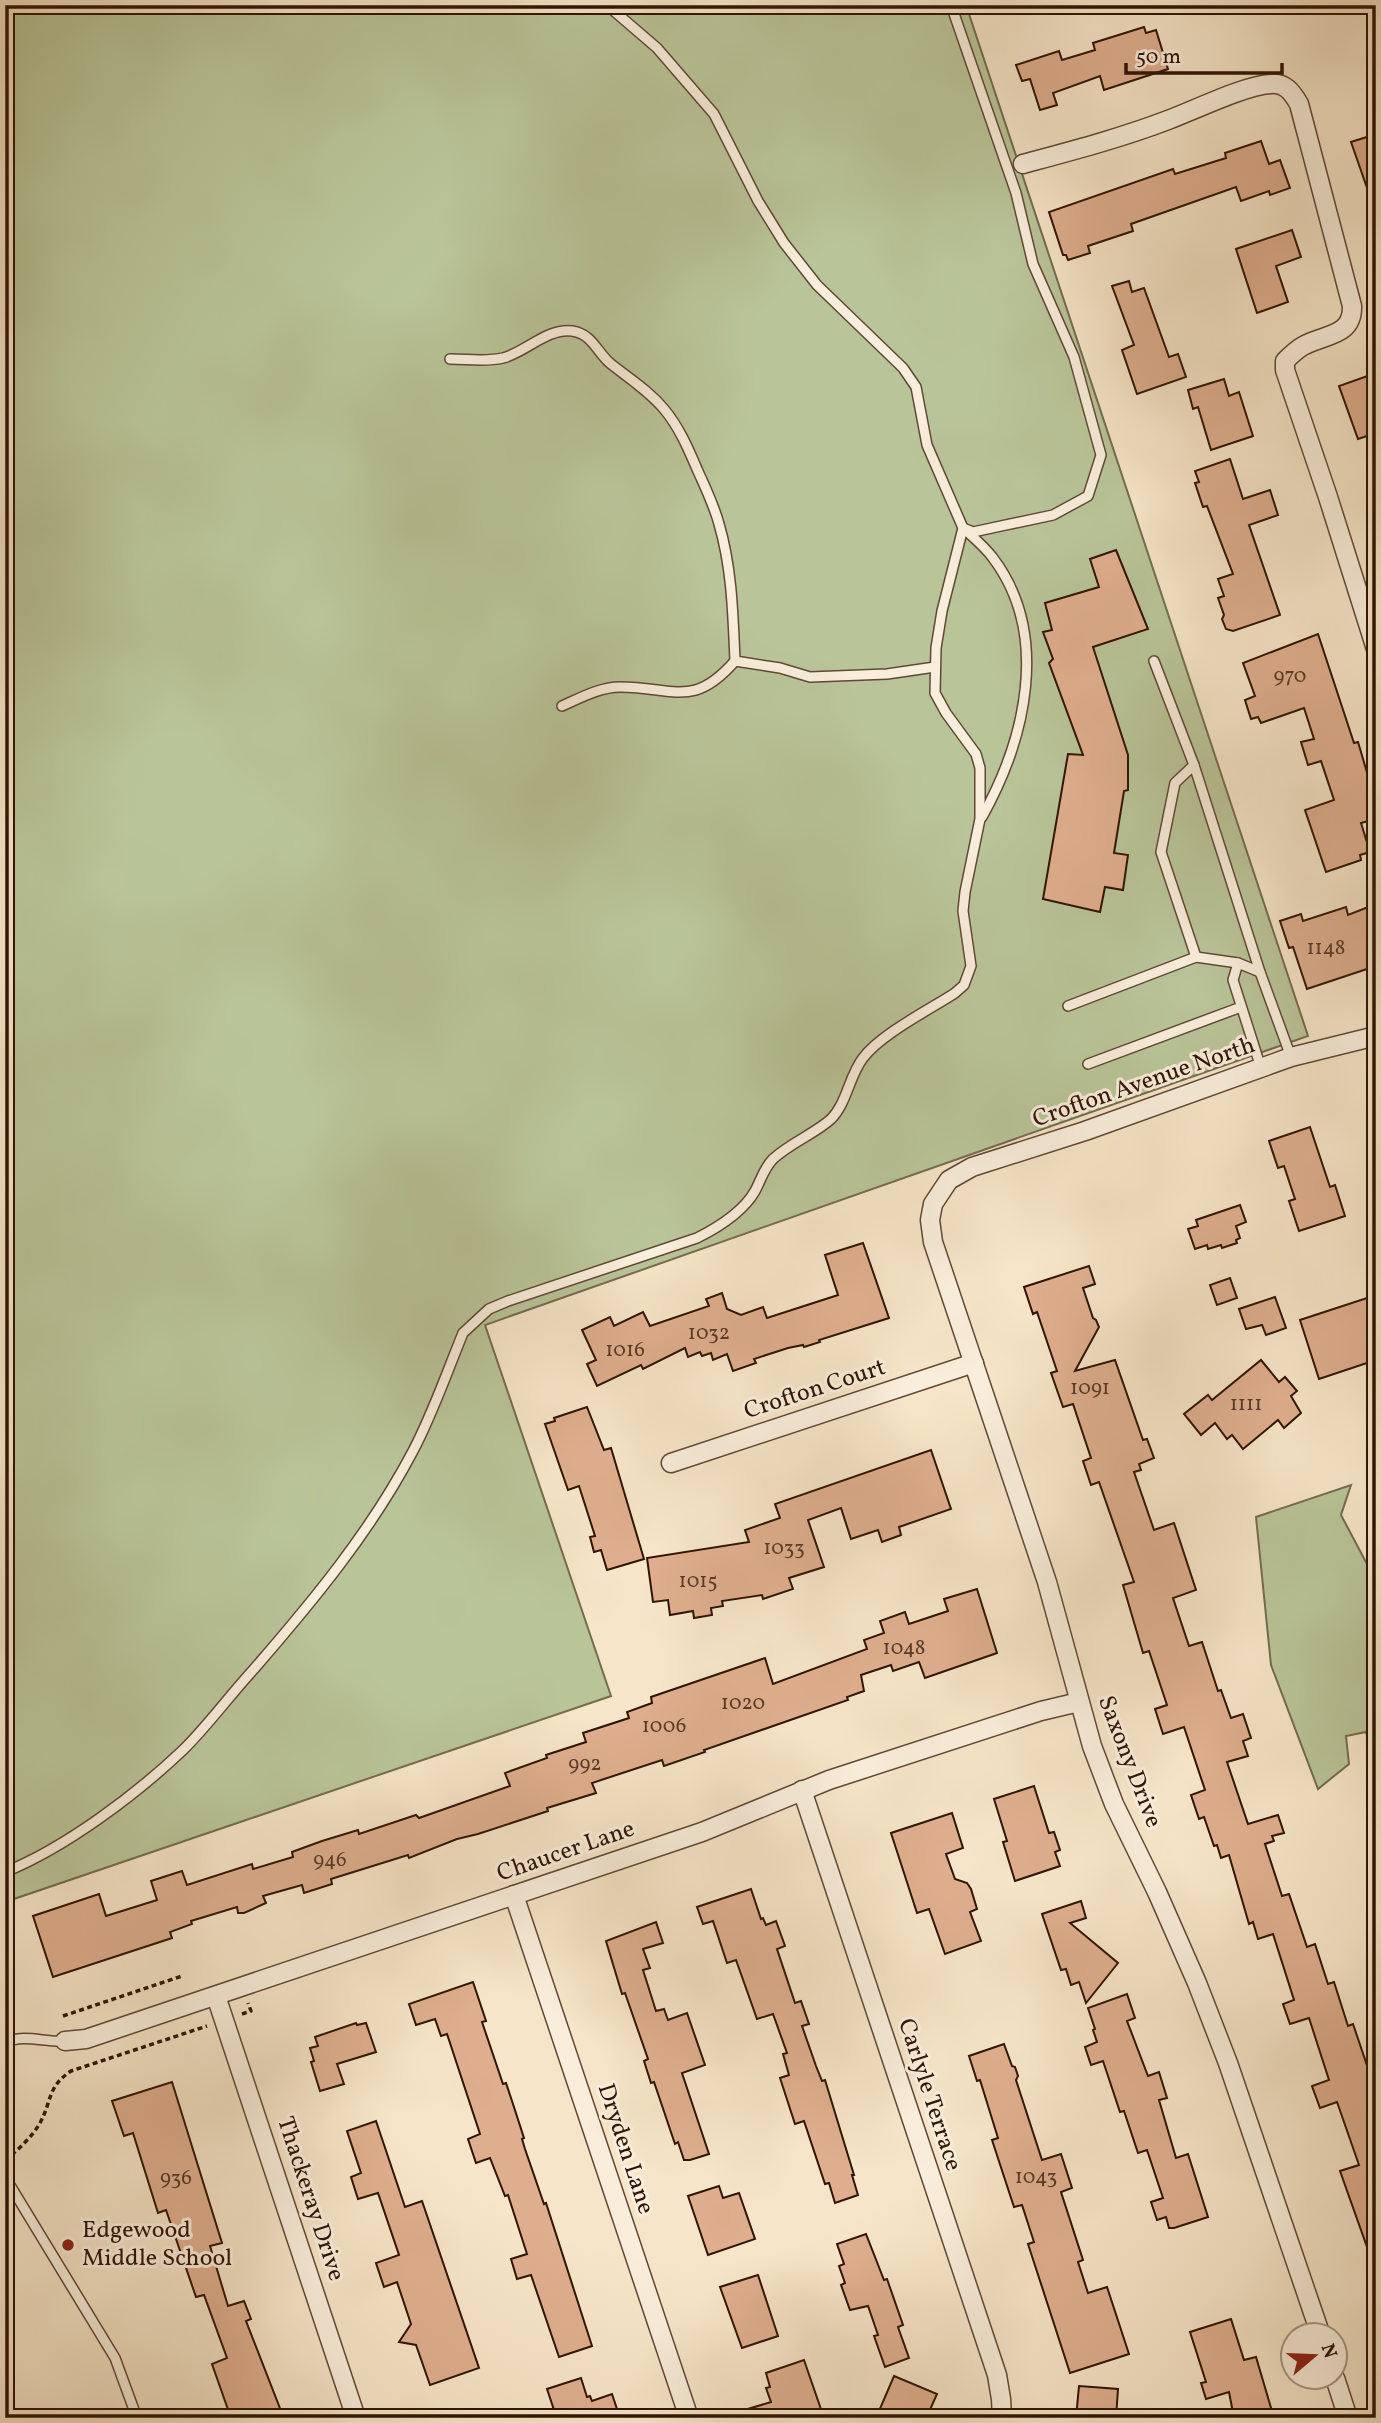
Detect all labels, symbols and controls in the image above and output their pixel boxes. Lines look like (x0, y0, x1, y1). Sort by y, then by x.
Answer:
scale bar (1126, 32, 1281, 76)
text: 50 m (1136, 43, 1181, 72)
house number: 970 (1274, 662, 1306, 691)
house number: 1148 (1306, 934, 1346, 963)
street label: Crofton Avenue North (1028, 1029, 1260, 1137)
house number: 1032 (688, 1319, 730, 1348)
house number: 1016 (605, 1336, 645, 1365)
street label: Crofton Court (740, 1351, 890, 1429)
house number: 1091 (1070, 1374, 1110, 1403)
house number: 1111 (1230, 1390, 1262, 1419)
house number: 1033 (763, 1534, 805, 1563)
house number: 1015 (678, 1567, 718, 1596)
house number: 1048 (882, 1634, 926, 1663)
house number: 1020 (721, 1689, 765, 1718)
street label: Saxony Drive (1088, 1691, 1170, 1833)
house number: 1006 (642, 1712, 686, 1741)
house number: 992 (568, 1750, 602, 1779)
street label: Chaucer Lane (493, 1813, 639, 1891)
house number: 946 (313, 1846, 347, 1875)
street label: Carlyle Terrace (888, 2014, 970, 2176)
street label: Dryden Lane (588, 2079, 662, 2219)
street label: Thackeray Drive (267, 2112, 353, 2286)
house number: 1043 (1015, 2163, 1057, 2192)
house number: 936 (160, 2164, 192, 2193)
place label: Edgewood Middle School (82, 2214, 232, 2276)
marker: Edgewood Middle School (60, 2237, 76, 2253)
north arrow (1280, 2322, 1350, 2392)
text: N (1314, 2340, 1343, 2362)

